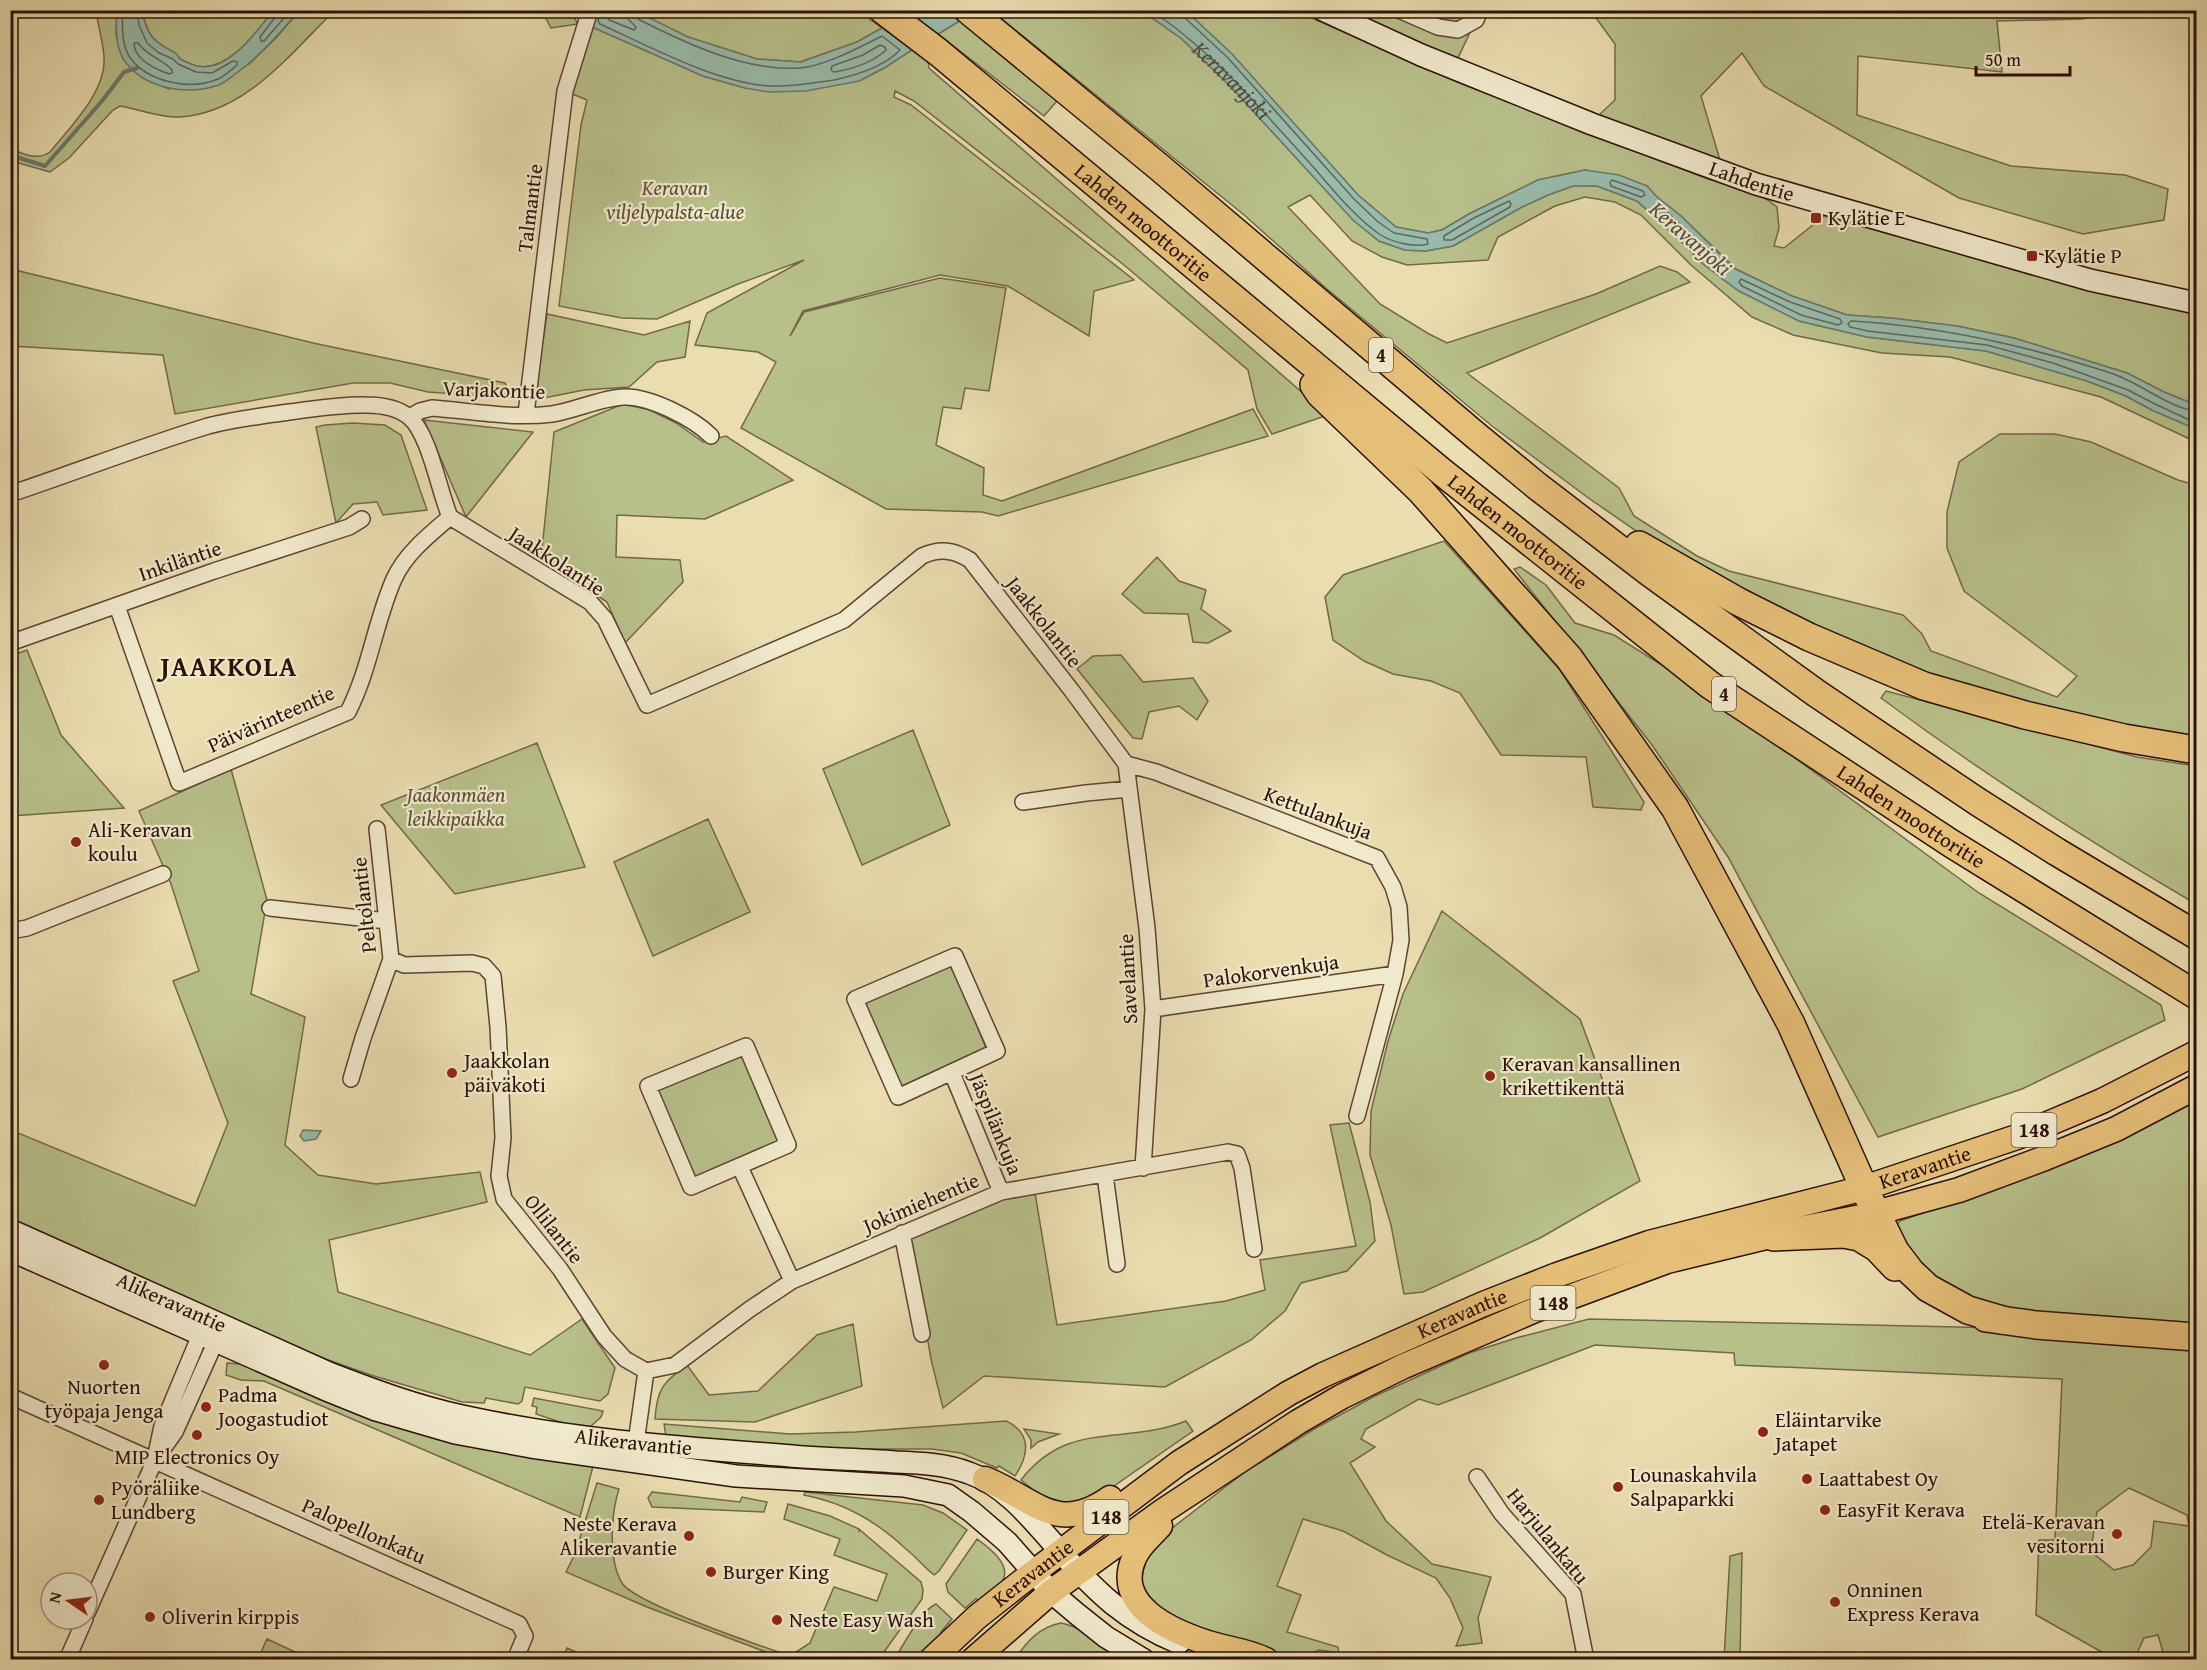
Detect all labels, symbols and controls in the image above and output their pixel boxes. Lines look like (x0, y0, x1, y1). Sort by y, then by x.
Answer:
water label: Keravanjoki (1185, 32, 1279, 127)
scale bar (1976, 39, 2070, 77)
text: 50 m (1985, 46, 2021, 73)
street label: Lahdentie (1705, 152, 1798, 209)
street label: Lahden moottoritie (1068, 156, 1219, 289)
street label: Talmantie (509, 162, 550, 254)
park label: Keravan viljelypalsta-alue (606, 172, 744, 227)
water label: Keravanjoki (1642, 192, 1740, 283)
place label: Kylätie E (1828, 202, 1905, 233)
marker: Kylätie E (1809, 211, 1823, 225)
place label: Kylätie P (2044, 240, 2122, 271)
marker: Kylätie P (2025, 249, 2039, 263)
road number: 4 (1369, 338, 1393, 372)
street label: Varjakontie (442, 372, 546, 407)
street label: Lahden moottoritie (1441, 466, 1595, 597)
street label: Jaakkolantie (501, 516, 611, 603)
street label: Inkiläntie (134, 532, 225, 589)
street label: Jaakkolantie (997, 567, 1090, 674)
district label: JAAKKOLA (156, 646, 298, 686)
street label: Päivärinteentie (202, 677, 339, 760)
road number: 4 (1712, 677, 1736, 711)
street label: Lahden moottoritie (1831, 757, 1992, 876)
street label: Kettulankuja (1260, 778, 1377, 847)
park label: Jaakonmäen leikkipaikka (404, 779, 506, 834)
place label: Ali-Keravan koulu (88, 814, 192, 869)
marker: Ali-Keravan koulu (69, 835, 83, 849)
street label: Peltolantie (343, 856, 384, 954)
street label: Savelantie (1110, 933, 1145, 1025)
street label: Palokorvenkuja (1201, 946, 1341, 995)
place label: Jaakkolan päiväkoti (461, 1045, 550, 1100)
place label: Keravan kansallinen krikettikenttä (1502, 1048, 1681, 1103)
street label: Jäspilänkuja (961, 1065, 1031, 1179)
marker: Jaakkolan päiväkoti (445, 1066, 459, 1080)
marker: Keravan kansallinen krikettikenttä (1483, 1069, 1497, 1083)
road number: 148 (2012, 1113, 2056, 1147)
street label: Keravantie (1875, 1137, 1975, 1197)
street label: Jokimiehentie (855, 1164, 984, 1242)
street label: Ollilantie (517, 1187, 592, 1270)
street label: Alikeravantie (112, 1264, 232, 1340)
street label: Keravantie (1412, 1280, 1512, 1346)
road number: 148 (1530, 1286, 1576, 1320)
marker: Nuorten työpaja Jenga (97, 1358, 111, 1372)
place label: Nuorten työpaja Jenga (45, 1371, 163, 1426)
place label: Padma Joogastudiot (215, 1379, 329, 1434)
marker: Padma Joogastudiot (199, 1400, 213, 1414)
place label: Eläintarvike Jatapet (1772, 1404, 1882, 1459)
street label: Alikeravantie (573, 1420, 693, 1463)
marker: Eläintarvike Jatapet (1756, 1425, 1770, 1439)
marker: MIP Electronics Oy (190, 1428, 204, 1442)
place label: MIP Electronics Oy (115, 1441, 280, 1472)
place label: Lounaskahvila Salpaparkki (1630, 1459, 1757, 1514)
place label: Laattabest Oy (1819, 1463, 1939, 1494)
place label: Pyöräliike Lundberg (111, 1472, 200, 1527)
marker: Laattabest Oy (1800, 1472, 1814, 1486)
marker: Lounaskahvila Salpaparkki (1611, 1480, 1625, 1494)
street label: Harjulankatu (1500, 1481, 1597, 1591)
street label: Palopellonkatu (297, 1489, 432, 1572)
marker: Pyöräliike Lundberg (92, 1493, 106, 1507)
place label: EasyFit Kerava (1837, 1494, 1965, 1525)
road number: 148 (1084, 1500, 1128, 1534)
marker: EasyFit Kerava (1818, 1503, 1832, 1517)
place label: Etelä-Keravan vesitorni (1982, 1506, 2105, 1561)
place label: Neste Kerava Alikeravantie (559, 1508, 677, 1563)
marker: Etelä-Keravan vesitorni (2110, 1527, 2124, 1541)
marker: Neste Kerava Alikeravantie (682, 1529, 696, 1543)
street label: Keravantie (985, 1531, 1080, 1614)
place label: Burger King (723, 1556, 830, 1587)
marker: Burger King (704, 1565, 718, 1579)
north arrow (39, 1571, 99, 1631)
place label: Onninen Express Kerava (1847, 1574, 1980, 1629)
text: N (42, 1589, 67, 1605)
marker: Onninen Express Kerava (1828, 1595, 1842, 1609)
place label: Oliverin kirppis (162, 1601, 299, 1632)
place label: Neste Easy Wash (789, 1604, 934, 1635)
marker: Oliverin kirppis (143, 1610, 157, 1624)
marker: Neste Easy Wash (770, 1613, 784, 1627)

